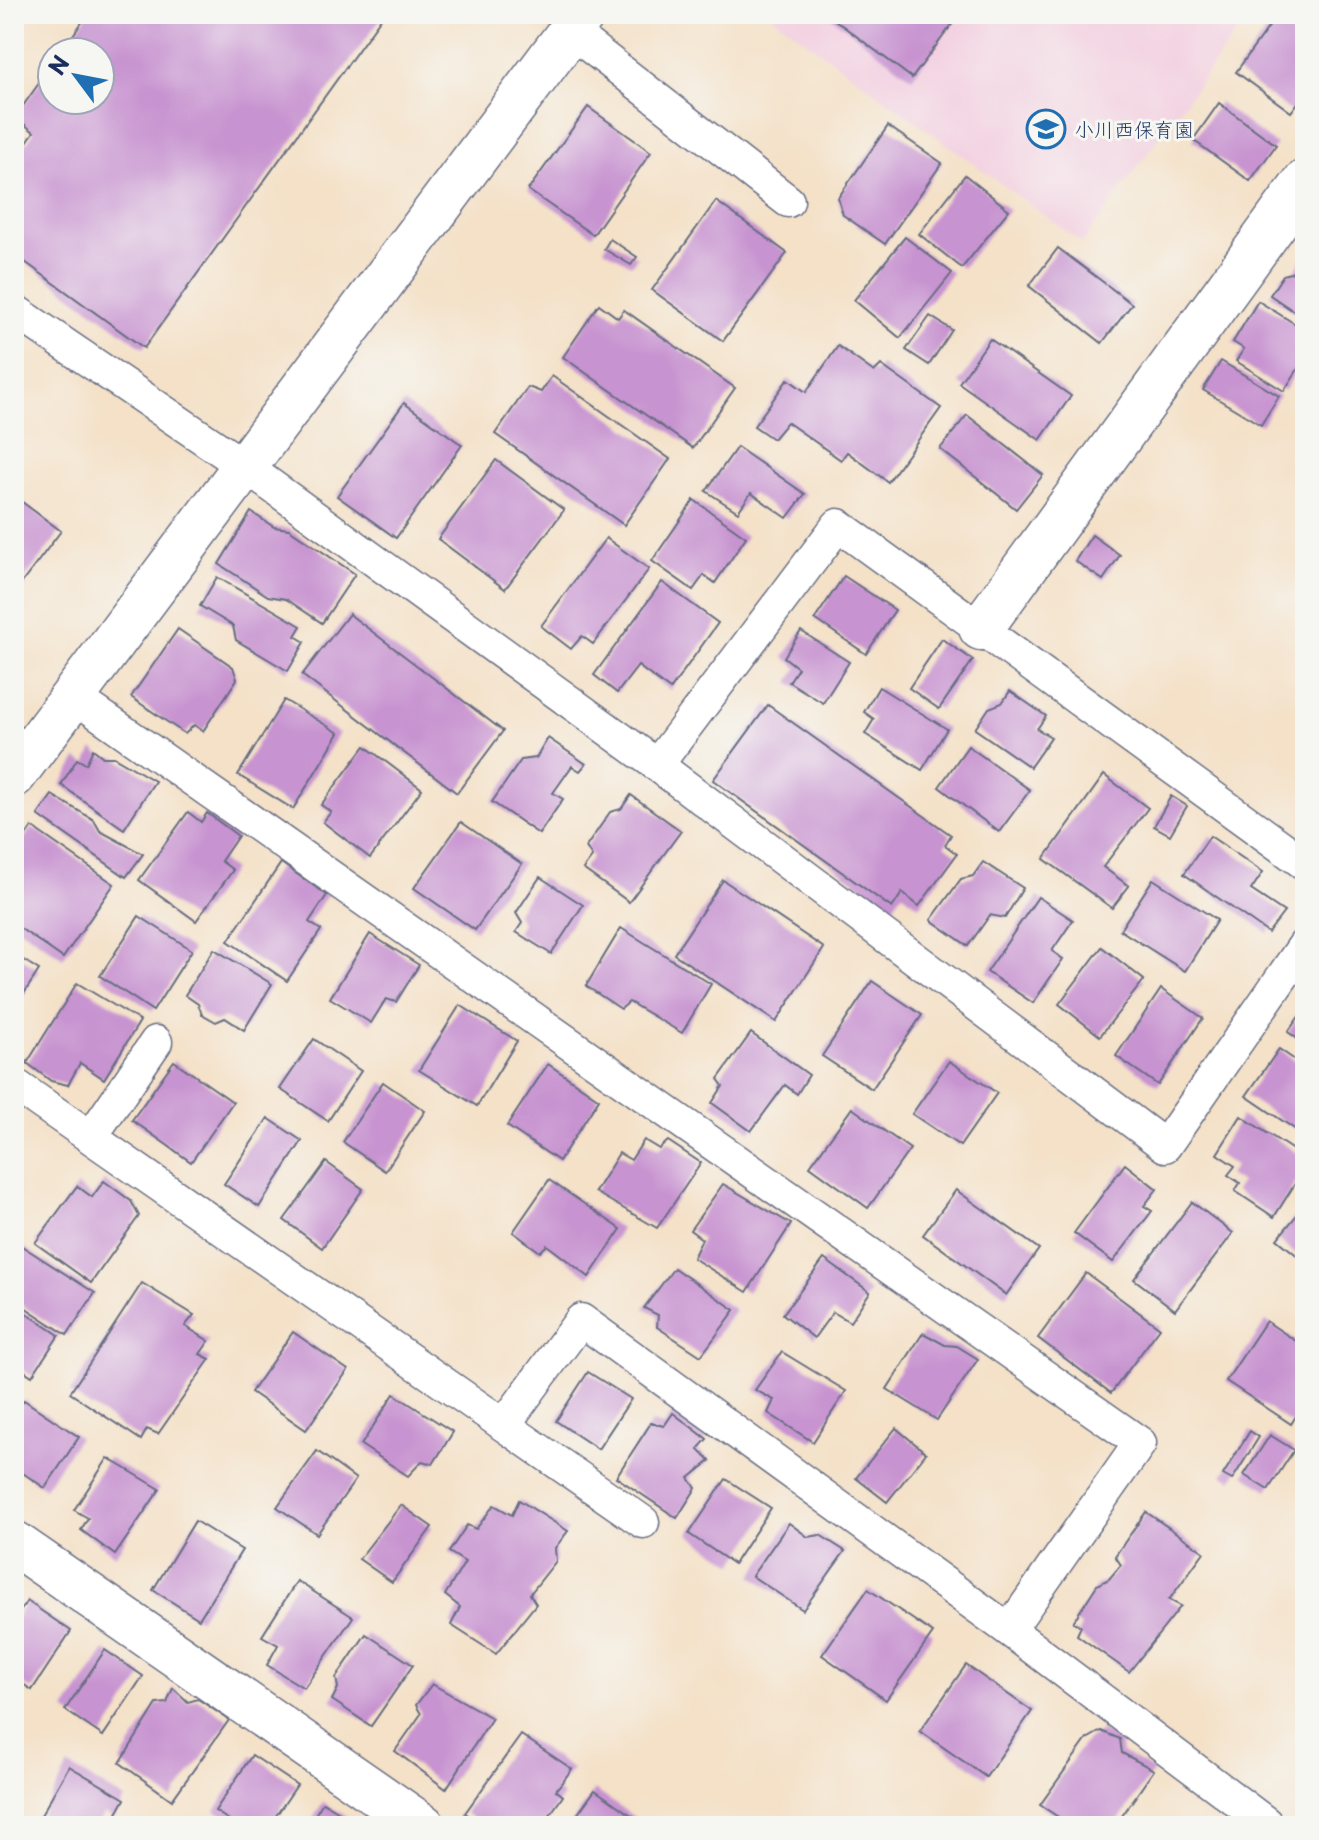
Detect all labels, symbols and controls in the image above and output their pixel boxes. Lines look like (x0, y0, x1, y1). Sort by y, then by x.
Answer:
north arrow (36, 36, 116, 116)
text: N (39, 48, 76, 81)
school or university icon: 小川西保育園 (1025, 108, 1067, 150)
place label: 小川西保育園 (1074, 114, 1194, 144)

